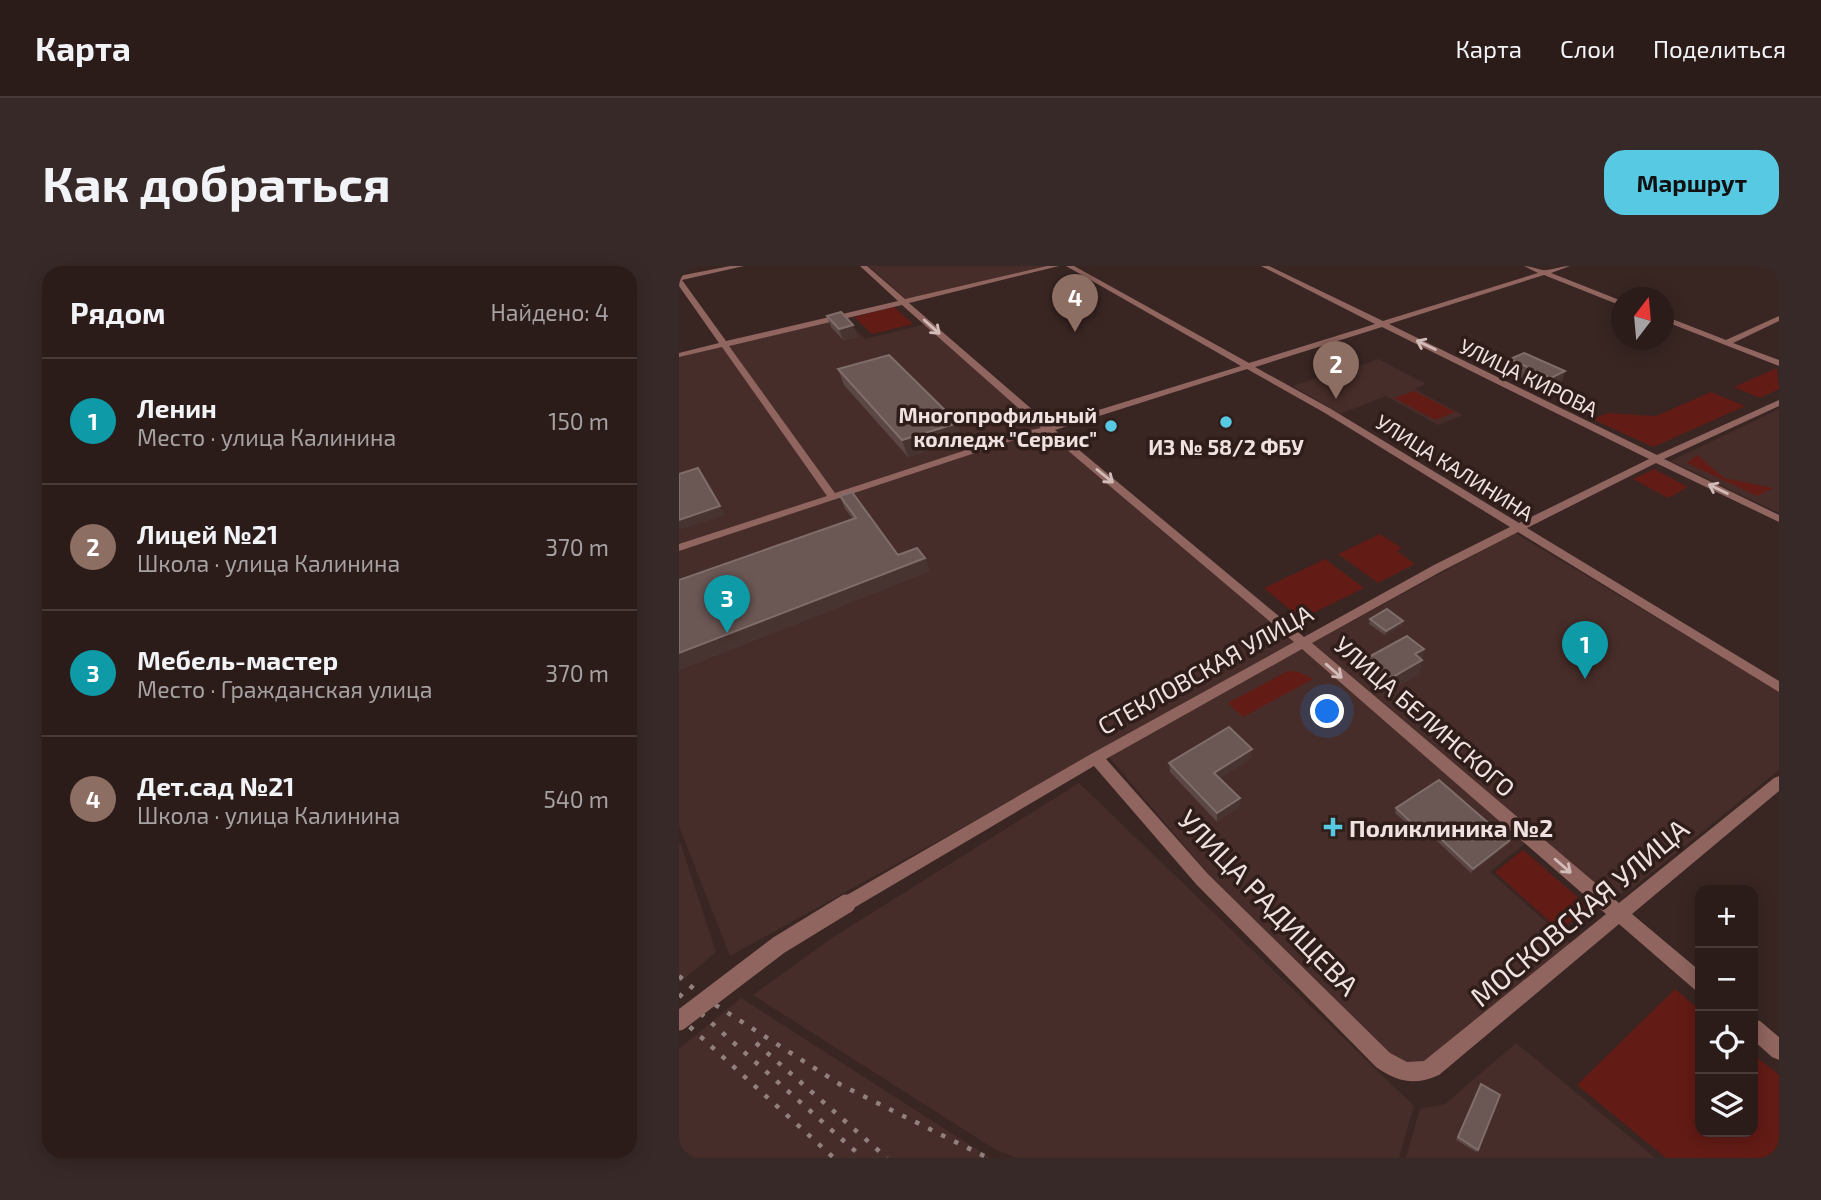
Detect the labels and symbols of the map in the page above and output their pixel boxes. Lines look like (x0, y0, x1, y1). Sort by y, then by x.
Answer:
pin: 4 (1052, 274, 1098, 332)
north arrow (1611, 287, 1674, 350)
one-way arrow (923, 319, 940, 336)
street label: УЛИЦА КИРОВА (1456, 333, 1602, 421)
one-way arrow (1416, 338, 1437, 352)
pin: 2 (1313, 341, 1359, 399)
place label: Многопрофильный колледж "Сервис" (899, 402, 1097, 451)
street label: УЛИЦА КАЛИНИНА (1372, 408, 1538, 526)
marker: ИЗ № 58/2 ФБУ (1218, 414, 1234, 430)
marker: Многопрофильный колледж "Сервис" (1103, 418, 1119, 434)
place label: ИЗ № 58/2 ФБУ (1148, 434, 1304, 459)
one-way arrow (1095, 468, 1113, 484)
one-way arrow (1708, 481, 1729, 495)
pin: 3 (704, 575, 750, 633)
street label: СТЕКЛОВСКАЯ УЛИЦА (1092, 598, 1318, 740)
pin: 1 (1562, 621, 1608, 679)
street label: УЛИЦА БЕЛИНСКОГО (1329, 630, 1521, 802)
one-way arrow (1325, 663, 1343, 679)
your location (1310, 694, 1344, 728)
street label: УЛИЦА РАДИЩЕВА (1172, 802, 1367, 1002)
street label: МОСКОВСКАЯ УЛИЦА (1463, 810, 1695, 1013)
place label: Поликлиника №2 (1349, 813, 1553, 842)
marker: Поликлиника №2 (1323, 817, 1343, 837)
one-way arrow (1553, 858, 1571, 874)

